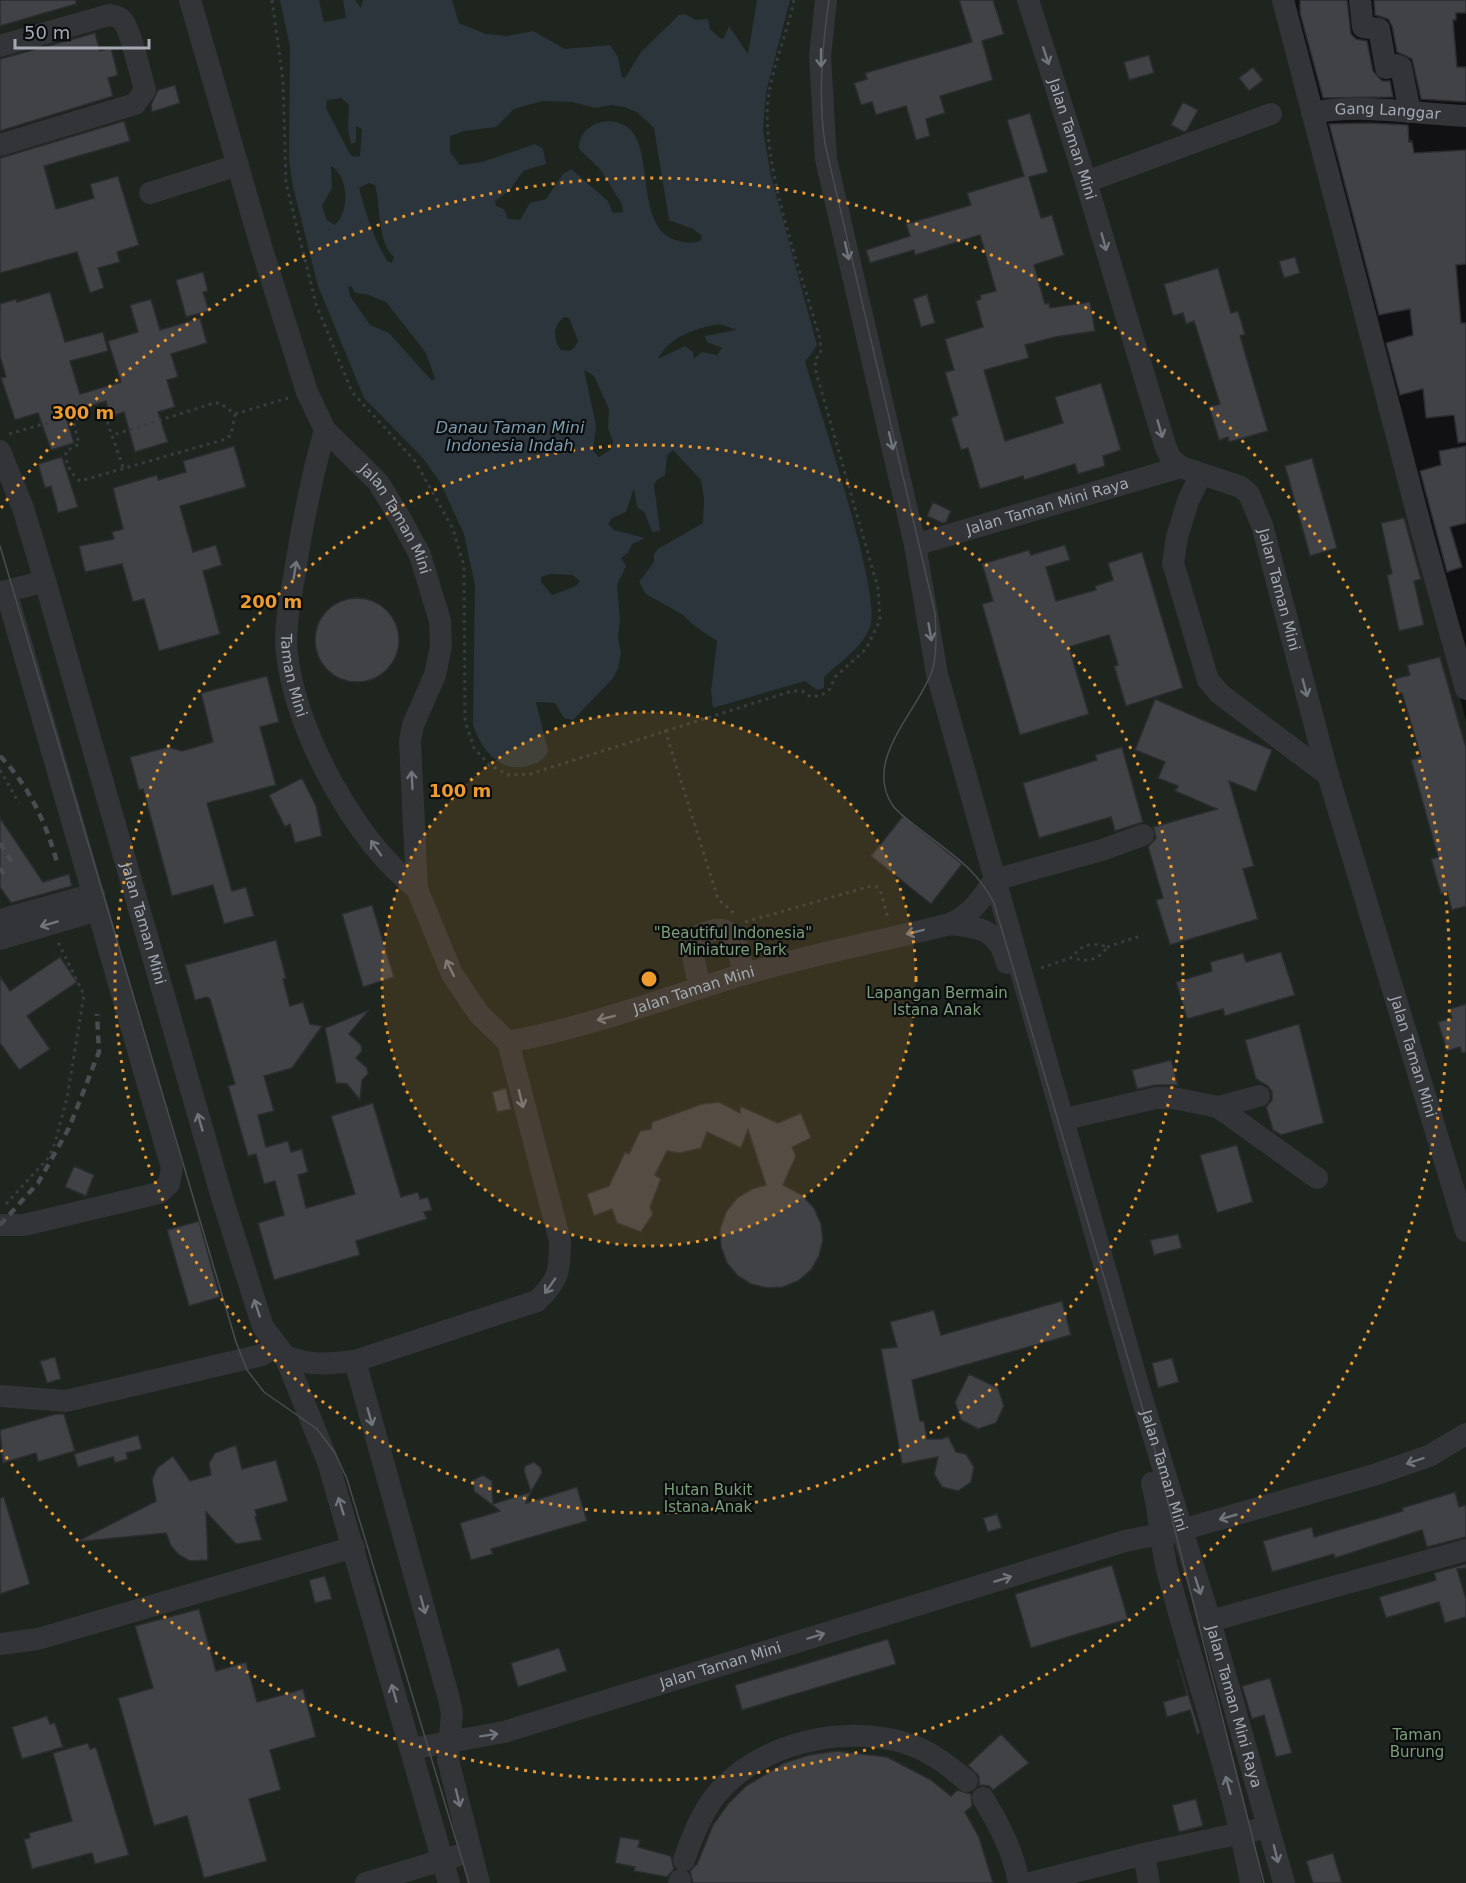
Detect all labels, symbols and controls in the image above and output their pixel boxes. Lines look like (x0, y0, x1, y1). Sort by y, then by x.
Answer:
scale bar (15, 12, 148, 50)
text: 50 m (24, 22, 70, 43)
one-way arrow (1041, 46, 1052, 65)
one-way arrow (815, 48, 827, 68)
street label: Jalan Taman Mini (1044, 75, 1100, 202)
street label: Gang Langgar (1334, 100, 1442, 123)
one-way arrow (1099, 232, 1110, 251)
one-way arrow (842, 241, 854, 260)
text: 300 m (52, 402, 114, 423)
water label: Danau Taman Mini Indonesia Indah (436, 418, 585, 455)
one-way arrow (1155, 419, 1166, 438)
one-way arrow (886, 430, 897, 450)
street label: Jalan Taman Mini (355, 459, 434, 576)
street label: Jalan Taman Mini Raya (963, 474, 1131, 539)
street label: Jalan Taman Mini (1254, 525, 1304, 653)
one-way arrow (289, 561, 300, 581)
text: 200 m (240, 591, 302, 612)
one-way arrow (925, 621, 936, 641)
street label: Taman Mini (277, 633, 311, 719)
one-way arrow (1300, 678, 1311, 697)
one-way arrow (407, 770, 418, 790)
text: 100 m (429, 780, 491, 801)
one-way arrow (370, 841, 382, 857)
street label: Jalan Taman Mini (117, 859, 169, 987)
one-way arrow (39, 918, 58, 930)
park label: "Beautiful Indonesia" Miniature Park (654, 924, 812, 959)
one-way arrow (906, 927, 925, 939)
one-way arrow (444, 960, 455, 978)
street label: Jalan Taman Mini (630, 963, 757, 1018)
centre of rings (639, 969, 659, 989)
park label: Lapangan Bermain Istana Anak (866, 984, 1008, 1019)
street label: Jalan Taman Mini (1386, 993, 1440, 1120)
one-way arrow (597, 1013, 616, 1025)
one-way arrow (515, 1089, 527, 1108)
one-way arrow (194, 1113, 205, 1132)
one-way arrow (544, 1277, 556, 1293)
one-way arrow (251, 1299, 262, 1318)
one-way arrow (365, 1407, 377, 1426)
street label: Jalan Taman Mini (1137, 1407, 1191, 1534)
one-way arrow (1406, 1456, 1425, 1467)
park label: Hutan Bukit Istana Anak (664, 1481, 753, 1516)
one-way arrow (335, 1497, 346, 1516)
one-way arrow (1219, 1512, 1238, 1523)
one-way arrow (993, 1573, 1012, 1584)
one-way arrow (1193, 1576, 1204, 1595)
one-way arrow (417, 1595, 429, 1614)
street label: Jalan Taman Mini Raya (1202, 1622, 1266, 1790)
one-way arrow (806, 1630, 825, 1641)
street label: Jalan Taman Mini (657, 1638, 783, 1693)
one-way arrow (388, 1684, 399, 1703)
park label: Taman Burung (1390, 1726, 1444, 1761)
one-way arrow (479, 1729, 498, 1740)
one-way arrow (1222, 1776, 1233, 1795)
one-way arrow (452, 1788, 464, 1807)
one-way arrow (1271, 1844, 1283, 1863)

